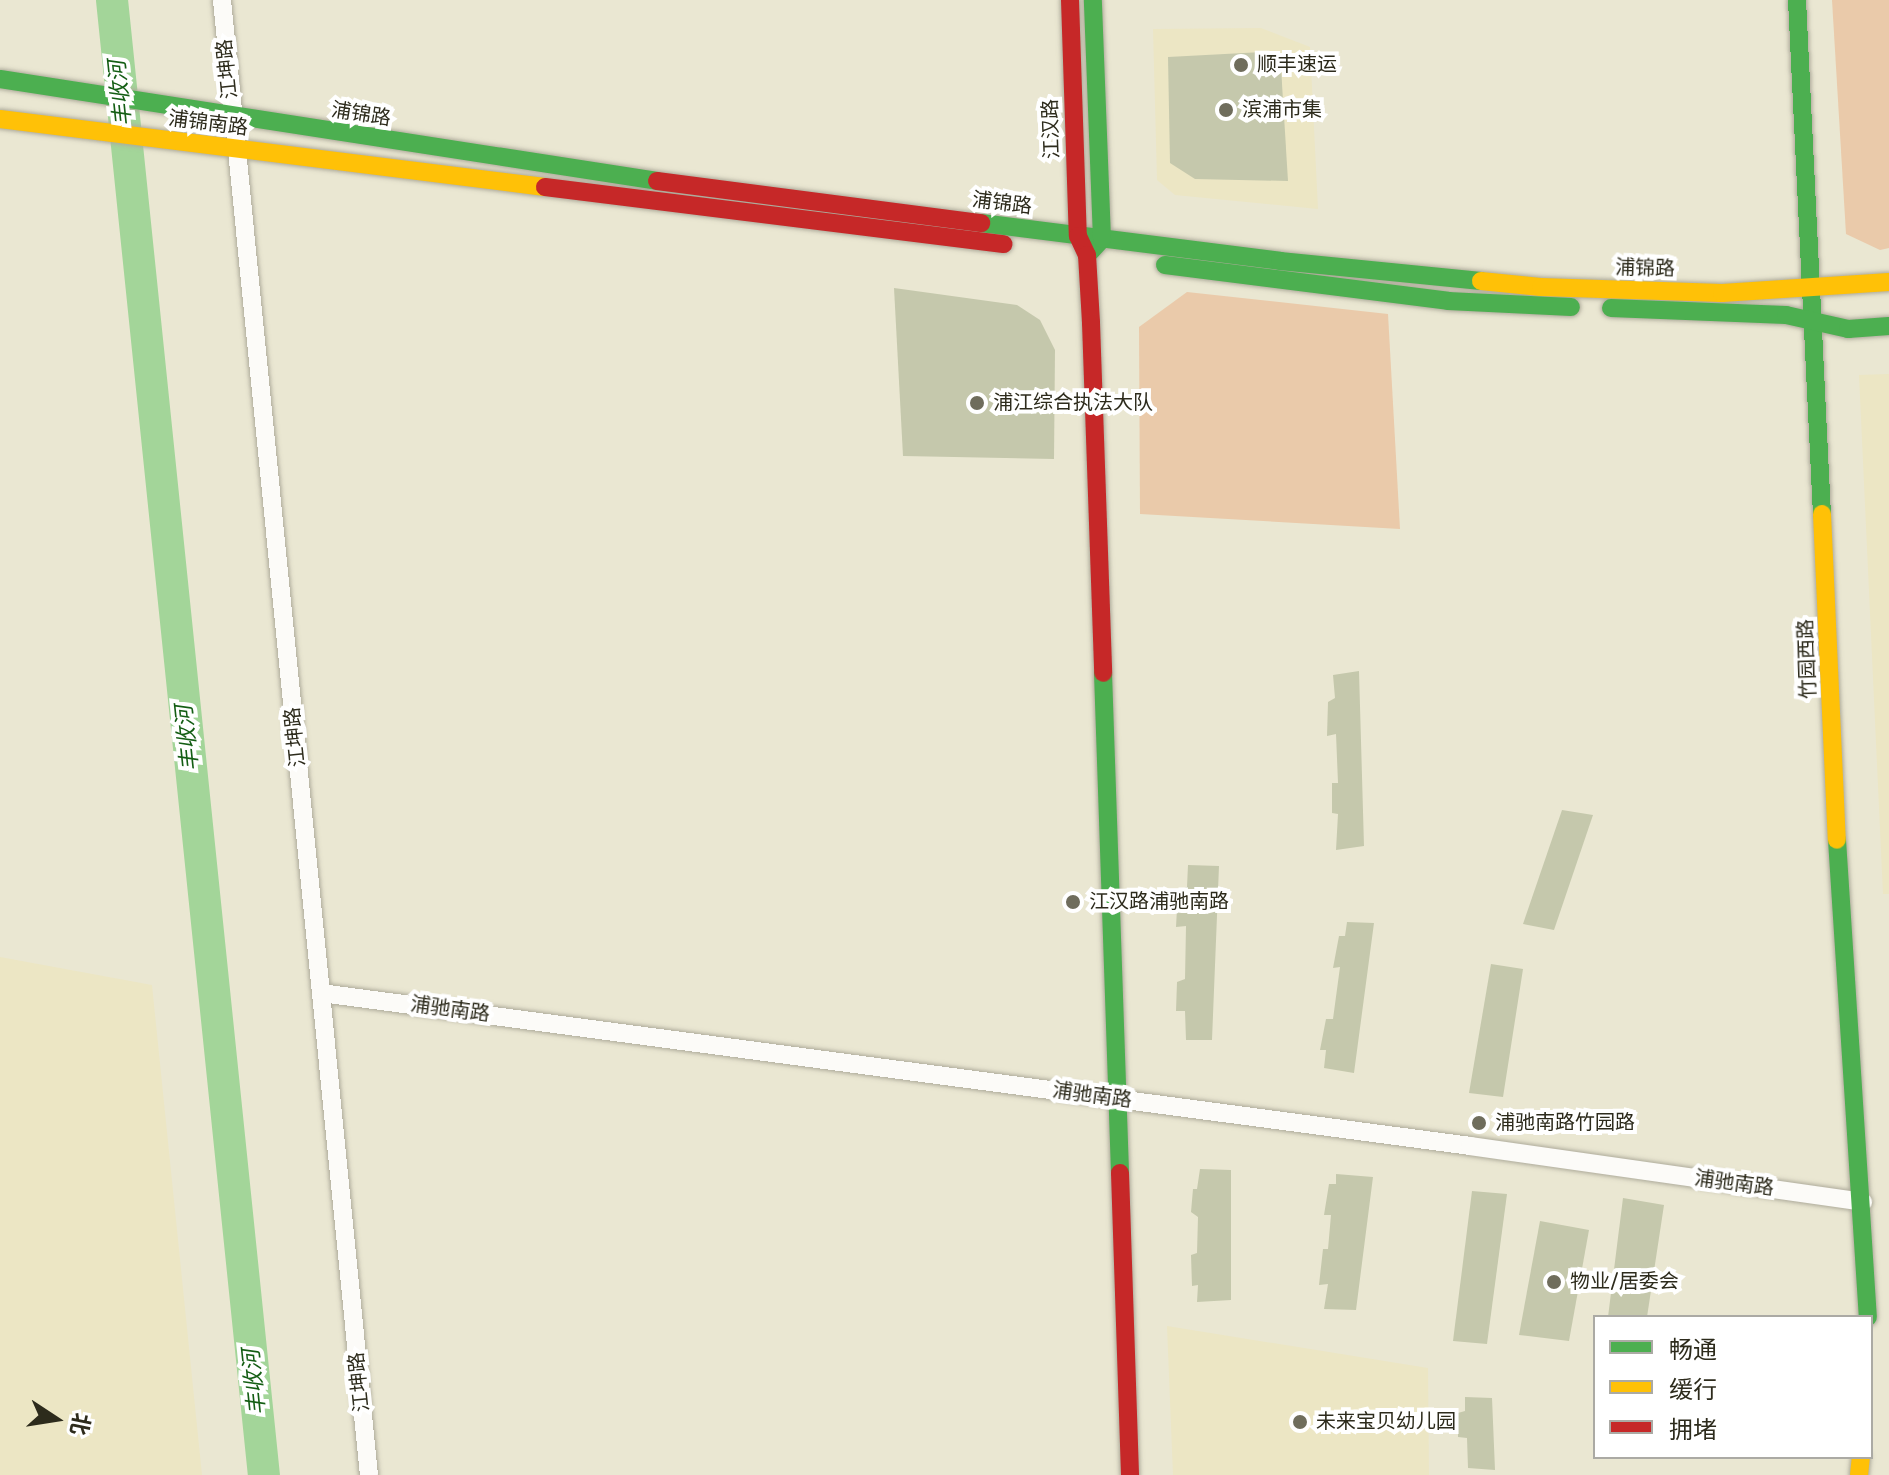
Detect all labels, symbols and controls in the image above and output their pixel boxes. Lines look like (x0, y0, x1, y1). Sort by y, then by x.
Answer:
street label: 江坤路 (213, 38, 243, 100)
place label: 顺丰速运 (1257, 53, 1337, 77)
marker: 顺丰速运 (1232, 56, 1250, 74)
water label: 丰收河 (104, 59, 138, 127)
street label: 浦锦路 (329, 98, 393, 132)
place label: 滨浦市集 (1242, 98, 1322, 122)
street label: 江汉路 (1039, 99, 1065, 159)
marker: 滨浦市集 (1217, 101, 1235, 119)
street label: 浦锦南路 (167, 107, 249, 141)
street label: 浦锦路 (971, 188, 1033, 220)
street label: 浦锦路 (1615, 256, 1675, 282)
place label: 浦江综合执法大队 (993, 391, 1153, 415)
marker: 浦江综合执法大队 (968, 394, 986, 412)
street label: 竹园西路 (1795, 619, 1821, 699)
water label: 丰收河 (171, 704, 205, 772)
street label: 江坤路 (281, 706, 311, 768)
place label: 江汉路浦驰南路 (1089, 890, 1229, 914)
marker: 江汉路浦驰南路 (1064, 893, 1082, 911)
street label: 浦驰南路 (409, 993, 491, 1027)
street label: 浦驰南路 (1051, 1079, 1133, 1113)
place label: 浦驰南路竹园路 (1495, 1111, 1635, 1135)
marker: 浦驰南路竹园路 (1470, 1114, 1488, 1132)
street label: 浦驰南路 (1693, 1167, 1775, 1201)
place label: 物业/居委会 (1570, 1270, 1679, 1294)
marker: 物业/居委会 (1545, 1273, 1563, 1291)
legend (1593, 1315, 1873, 1459)
text: 畅通 (1669, 1336, 1717, 1365)
water label: 丰收河 (238, 1348, 272, 1416)
street label: 江坤路 (345, 1351, 375, 1413)
text: 缓行 (1669, 1376, 1717, 1405)
north arrow (16, 1379, 96, 1459)
place label: 未来宝贝幼儿园 (1316, 1410, 1456, 1434)
text: 北 (64, 1411, 94, 1437)
marker: 未来宝贝幼儿园 (1291, 1413, 1309, 1431)
text: 拥堵 (1669, 1416, 1717, 1445)

